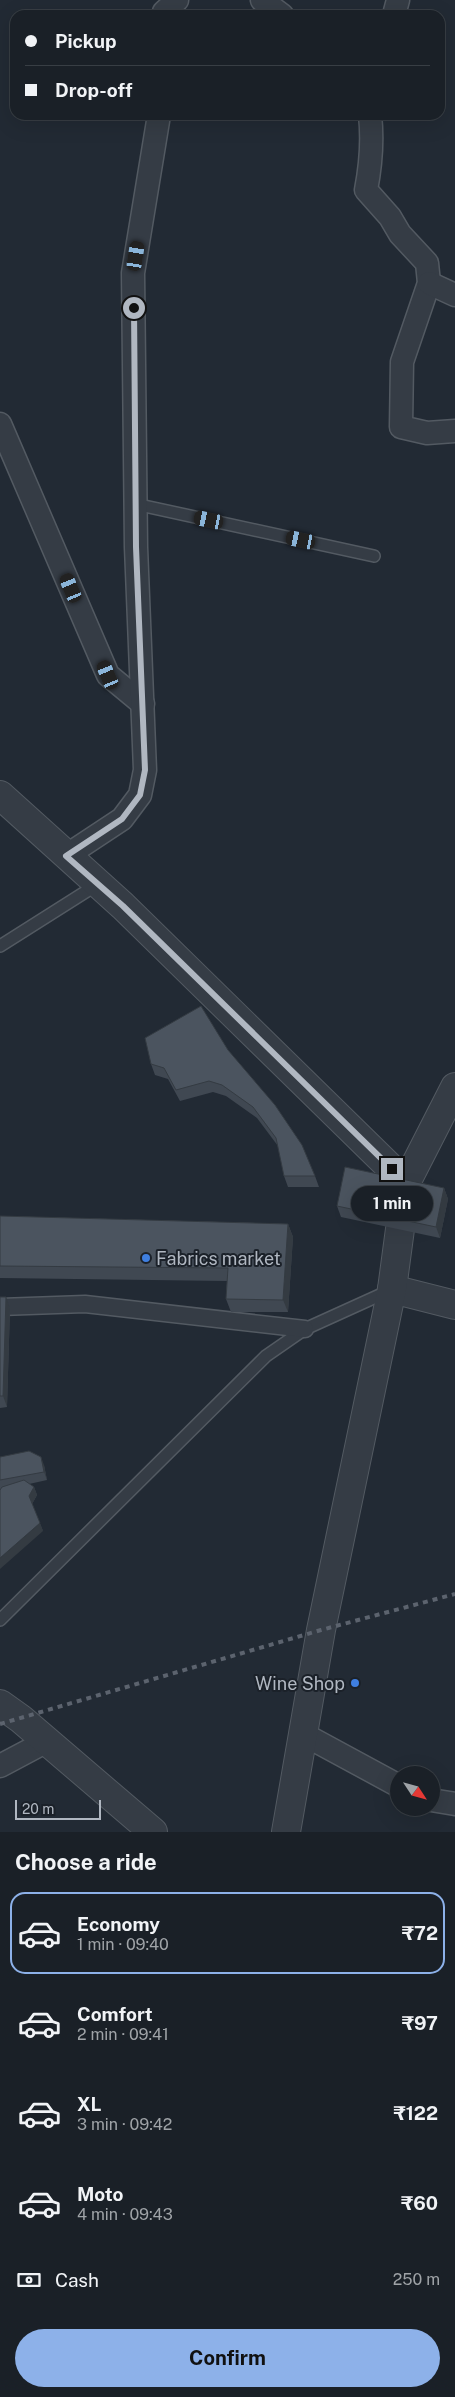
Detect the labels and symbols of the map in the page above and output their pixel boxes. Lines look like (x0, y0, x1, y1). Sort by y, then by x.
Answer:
car (126, 240, 145, 272)
route start (123, 297, 145, 319)
car (192, 510, 225, 530)
car (284, 530, 317, 550)
car (58, 571, 83, 605)
car (95, 658, 120, 692)
route end (381, 1158, 403, 1180)
callout: 1 min (351, 1186, 433, 1222)
place label: Fabrics market (156, 1248, 281, 1269)
marker: Fabrics market (140, 1252, 152, 1264)
place label: Wine Shop (255, 1673, 345, 1694)
marker: Wine Shop (349, 1677, 361, 1689)
north arrow (390, 1766, 440, 1816)
scale bar (15, 1797, 101, 1820)

